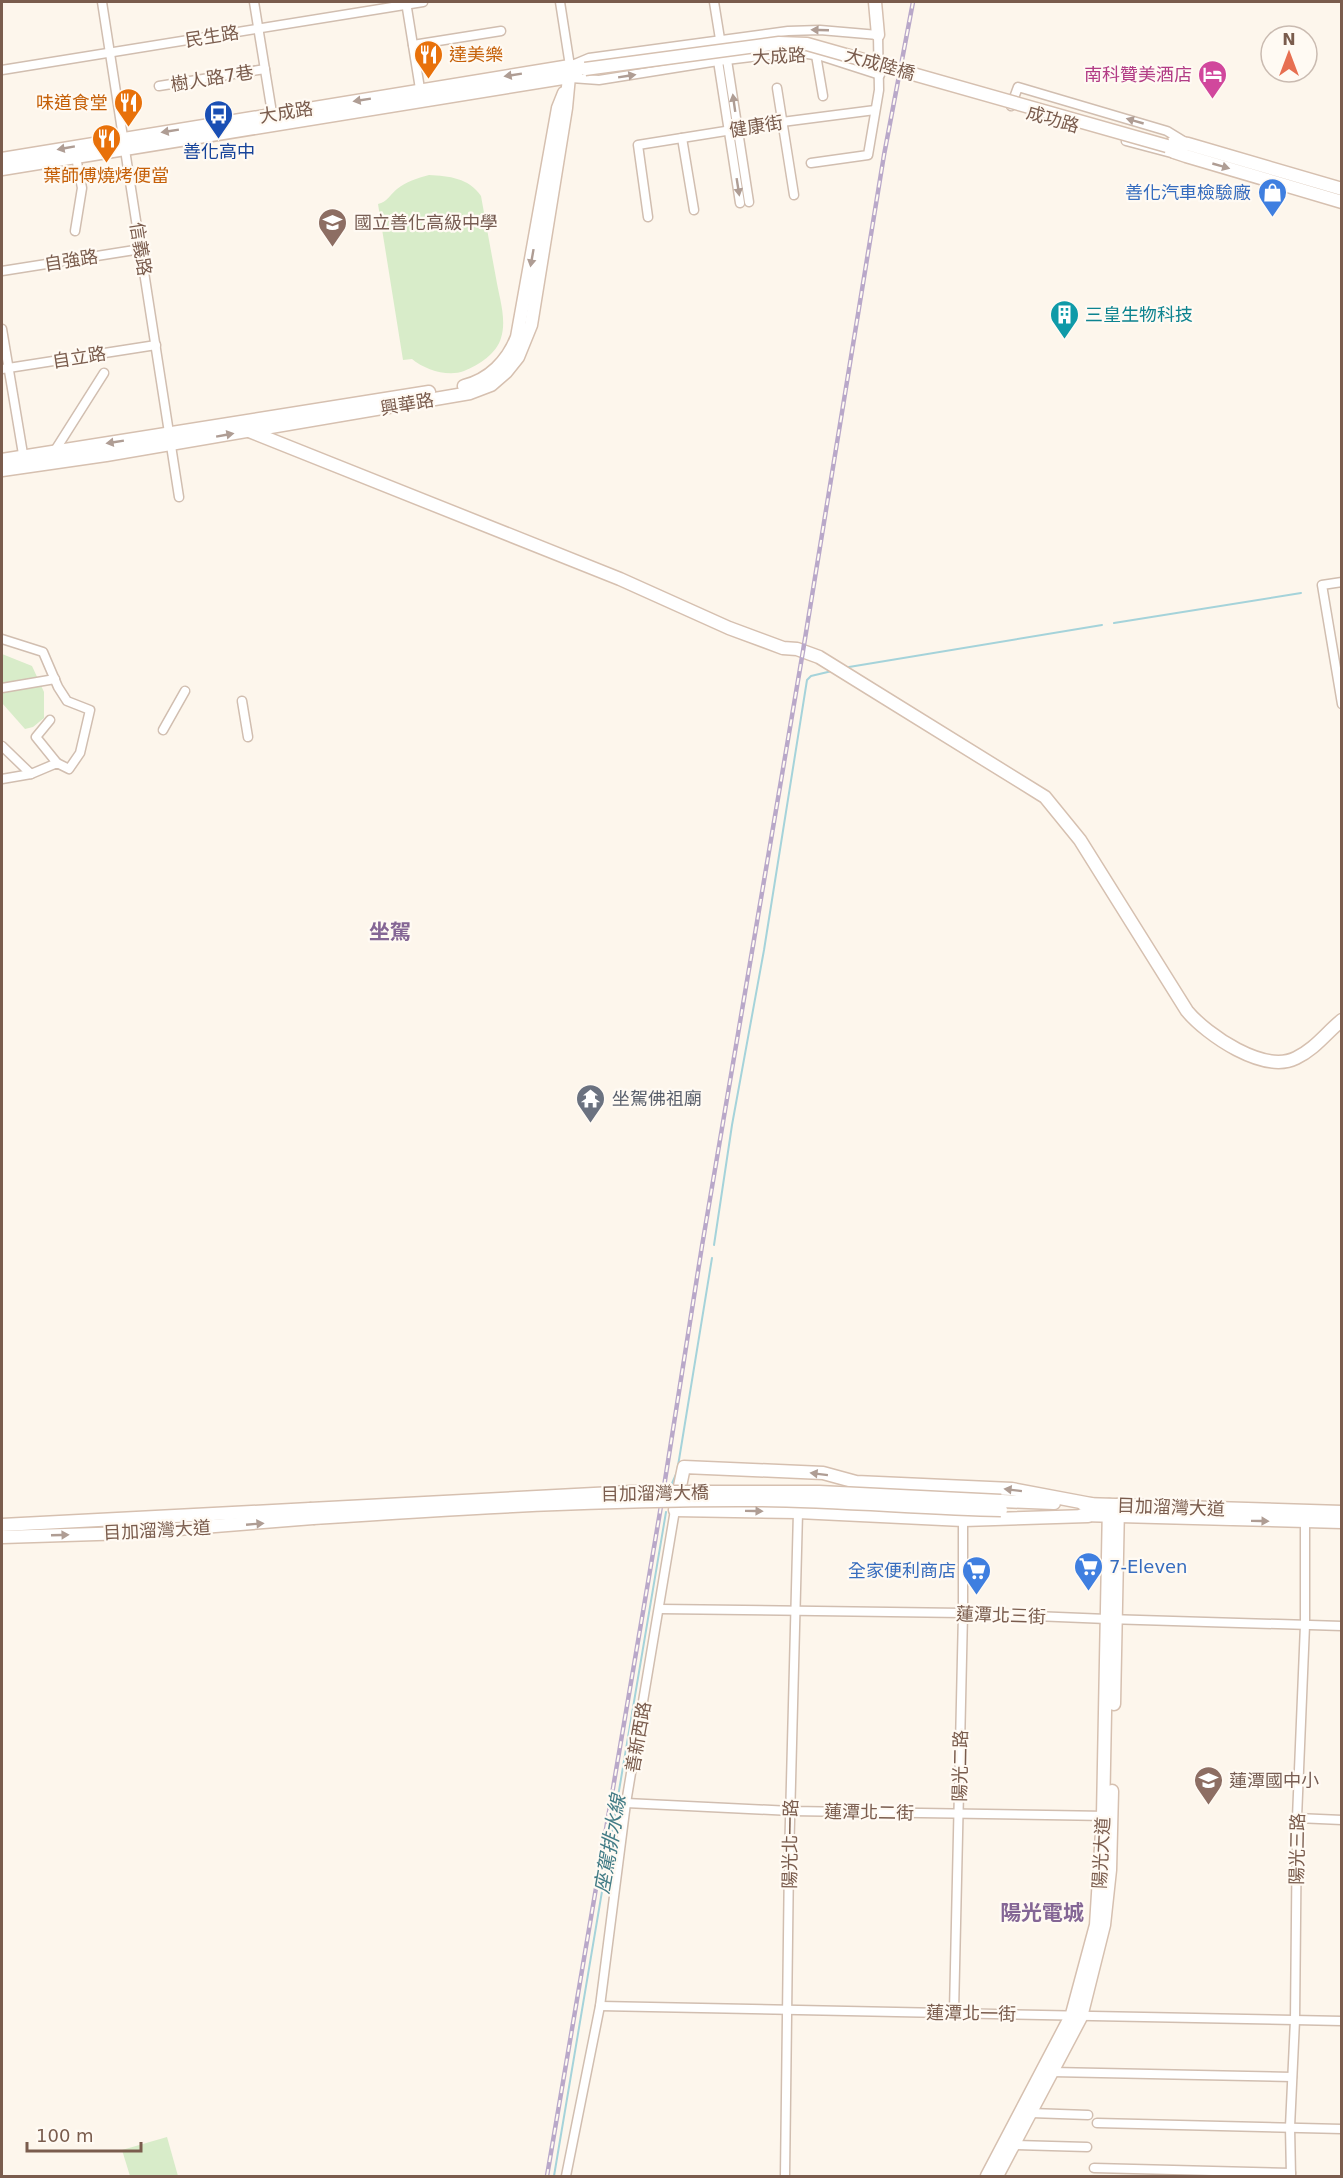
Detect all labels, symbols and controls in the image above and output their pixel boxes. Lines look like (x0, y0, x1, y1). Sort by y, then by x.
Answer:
street label: 民生路 (184, 21, 240, 51)
north arrow (1259, 24, 1319, 84)
one-way arrow (811, 25, 830, 35)
text: N (1282, 30, 1296, 49)
restaurant icon: 達美樂 (412, 38, 444, 80)
place label: 達美樂 (449, 44, 503, 65)
street label: 大成路 (751, 44, 807, 68)
street label: 大成陸橋 (843, 44, 917, 84)
hotel icon: 南科贊美酒店 (1197, 58, 1229, 100)
street label: 樹人路7巷 (169, 61, 255, 95)
place label: 南科贊美酒店 (1084, 64, 1192, 85)
one-way arrow (503, 71, 522, 80)
one-way arrow (618, 71, 637, 80)
restaurant icon: 味道食堂 (113, 86, 145, 128)
place label: 味道食堂 (36, 92, 108, 113)
one-way arrow (729, 93, 738, 112)
one-way arrow (353, 95, 372, 104)
street label: 大成路 (258, 97, 314, 127)
bus stop icon: 善化高中 (203, 98, 235, 140)
street label: 成功路 (1024, 101, 1082, 137)
street label: 健康街 (728, 111, 784, 141)
one-way arrow (1126, 116, 1144, 125)
restaurant icon: 葉師傅燒烤便當 (90, 122, 122, 164)
one-way arrow (160, 126, 179, 135)
place label: 善化高中 (183, 141, 255, 162)
one-way arrow (56, 143, 75, 152)
one-way arrow (1212, 162, 1230, 171)
place label: 葉師傅燒烤便當 (43, 165, 169, 186)
shop icon: 善化汽車檢驗廠 (1256, 176, 1288, 218)
one-way arrow (733, 178, 742, 197)
place label: 善化汽車檢驗廠 (1125, 182, 1251, 203)
school or university icon: 國立善化高級中學 (317, 206, 349, 248)
place label: 國立善化高級中學 (354, 212, 498, 233)
street label: 信義路 (126, 221, 156, 277)
street label: 自強路 (43, 245, 99, 275)
one-way arrow (527, 248, 536, 267)
building icon: 三皇生物科技 (1048, 298, 1080, 340)
place label: 三皇生物科技 (1085, 304, 1193, 325)
street label: 自立路 (51, 342, 107, 372)
street label: 興華路 (379, 389, 435, 419)
one-way arrow (216, 430, 235, 439)
one-way arrow (105, 438, 124, 447)
district label: 坐駕 (369, 920, 411, 944)
temple icon: 坐駕佛祖廟 (575, 1082, 607, 1124)
place label: 坐駕佛祖廟 (612, 1088, 702, 1109)
one-way arrow (809, 1469, 828, 1479)
street label: 目加溜灣大橋 (601, 1482, 709, 1504)
one-way arrow (1003, 1485, 1022, 1494)
street label: 目加溜灣大道 (1117, 1495, 1225, 1519)
one-way arrow (745, 1506, 764, 1516)
one-way arrow (1251, 1516, 1270, 1526)
street label: 目加溜灣大道 (103, 1517, 211, 1543)
one-way arrow (245, 1519, 264, 1529)
one-way arrow (50, 1530, 69, 1540)
supermarket icon: 7-Eleven (1072, 1550, 1104, 1592)
supermarket icon: 全家便利商店 (961, 1554, 993, 1596)
place label: 7-Eleven (1109, 1556, 1188, 1577)
place label: 全家便利商店 (848, 1560, 956, 1581)
street label: 蓮潭北三街 (956, 1603, 1046, 1627)
street label: 善新西路 (621, 1700, 655, 1774)
street label: 陽光二路 (949, 1730, 971, 1802)
school or university icon: 蓮潭國中小 (1192, 1764, 1224, 1806)
place label: 蓮潭國中小 (1229, 1770, 1319, 1791)
water label: 座駕排水線 (589, 1791, 631, 1895)
street label: 陽光北一路 (779, 1799, 801, 1889)
street label: 蓮潭北二街 (824, 1801, 914, 1823)
street label: 陽光三路 (1286, 1813, 1308, 1885)
street label: 陽光大道 (1089, 1816, 1113, 1890)
district label: 陽光電城 (1000, 1901, 1084, 1925)
street label: 蓮潭北一街 (926, 2002, 1016, 2024)
scale bar (27, 2115, 141, 2153)
text: 100 m (36, 2125, 94, 2146)

